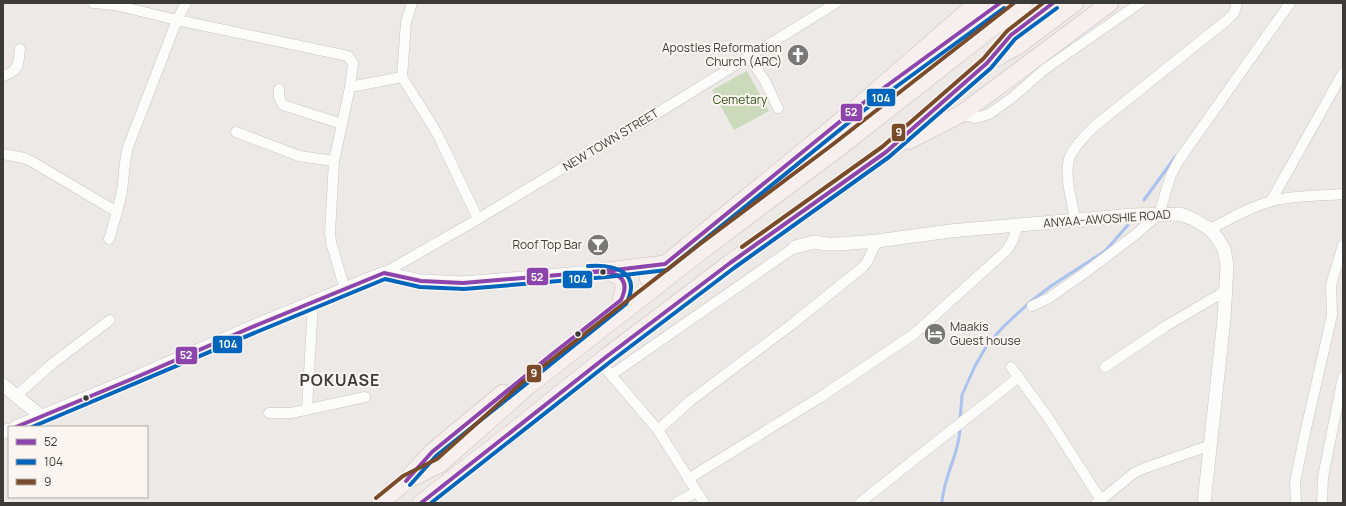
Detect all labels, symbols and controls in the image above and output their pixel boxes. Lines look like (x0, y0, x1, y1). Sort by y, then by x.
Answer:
place label: Apostles Reformation Church (ARC) (662, 39, 782, 70)
church icon: Apostles Reformation Church (ARC) (785, 42, 811, 68)
line badge: 104 (866, 88, 896, 107)
text: 104 (872, 90, 891, 105)
park label: Cemetary (713, 91, 768, 108)
line badge: 52 (840, 103, 863, 122)
street label: NEW TOWN STREET (560, 104, 663, 175)
text: 52 (845, 104, 857, 119)
line badge: 9 (891, 123, 906, 142)
text: 9 (896, 124, 903, 139)
street label: ANYAA-AWOSHIE ROAD (1042, 206, 1171, 231)
bar icon: Roof Top Bar (585, 232, 611, 258)
place label: Roof Top Bar (512, 236, 583, 253)
line badge: 52 (526, 267, 549, 286)
unlabelled marker (598, 267, 608, 277)
text: 52 (531, 269, 543, 284)
line badge: 104 (562, 270, 593, 289)
text: 104 (569, 271, 588, 286)
place label: Maakis Guest house (950, 318, 1021, 349)
hotel icon: Maakis Guest house (922, 321, 948, 347)
unlabelled marker (573, 329, 583, 339)
line badge: 104 (212, 335, 243, 354)
text: 104 (219, 336, 238, 351)
line badge: 52 (175, 346, 198, 365)
text: 52 (180, 347, 192, 362)
line badge: 9 (526, 364, 542, 383)
text: 9 (531, 365, 538, 380)
district label: POKUASE (300, 369, 380, 391)
unlabelled marker (81, 393, 91, 403)
legend (8, 426, 148, 498)
text: 52 (44, 433, 58, 450)
text: 104 (44, 453, 63, 470)
text: 9 (44, 473, 51, 490)

